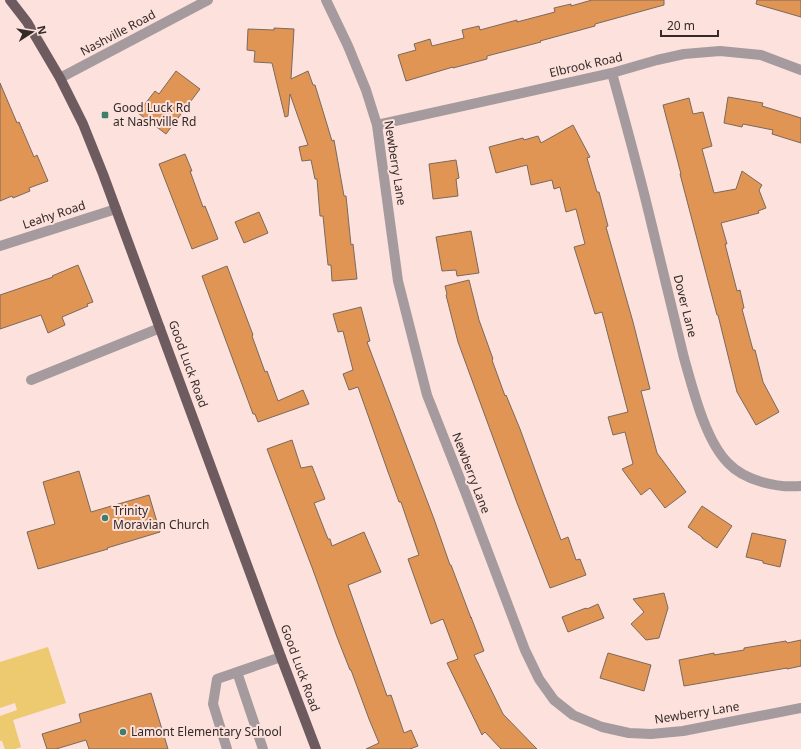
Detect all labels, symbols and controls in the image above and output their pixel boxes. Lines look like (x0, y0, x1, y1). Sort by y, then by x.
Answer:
street label: Nashville Road (77, 6, 158, 60)
north arrow (12, 12, 52, 52)
scale bar (661, 12, 718, 38)
text: 20 m (667, 17, 695, 34)
text: N (34, 24, 51, 36)
street label: Elbrook Road (548, 48, 624, 81)
place label: Good Luck Rd at Nashville Rd (113, 99, 196, 130)
marker: Good Luck Rd at Nashville Rd (100, 110, 110, 120)
street label: Newberry Lane (380, 119, 411, 207)
street label: Leahy Road (20, 196, 88, 233)
street label: Dover Lane (670, 273, 702, 339)
street label: Good Luck Road (165, 318, 212, 410)
street label: Newberry Lane (448, 430, 495, 516)
place label: Trinity Moravian Church (113, 502, 209, 533)
marker: Trinity Moravian Church (100, 513, 110, 523)
street label: Good Luck Road (277, 622, 324, 714)
street label: Newberry Lane (653, 697, 741, 728)
place label: Lamont Elementary School (131, 723, 282, 740)
marker: Lamont Elementary School (118, 727, 128, 737)

